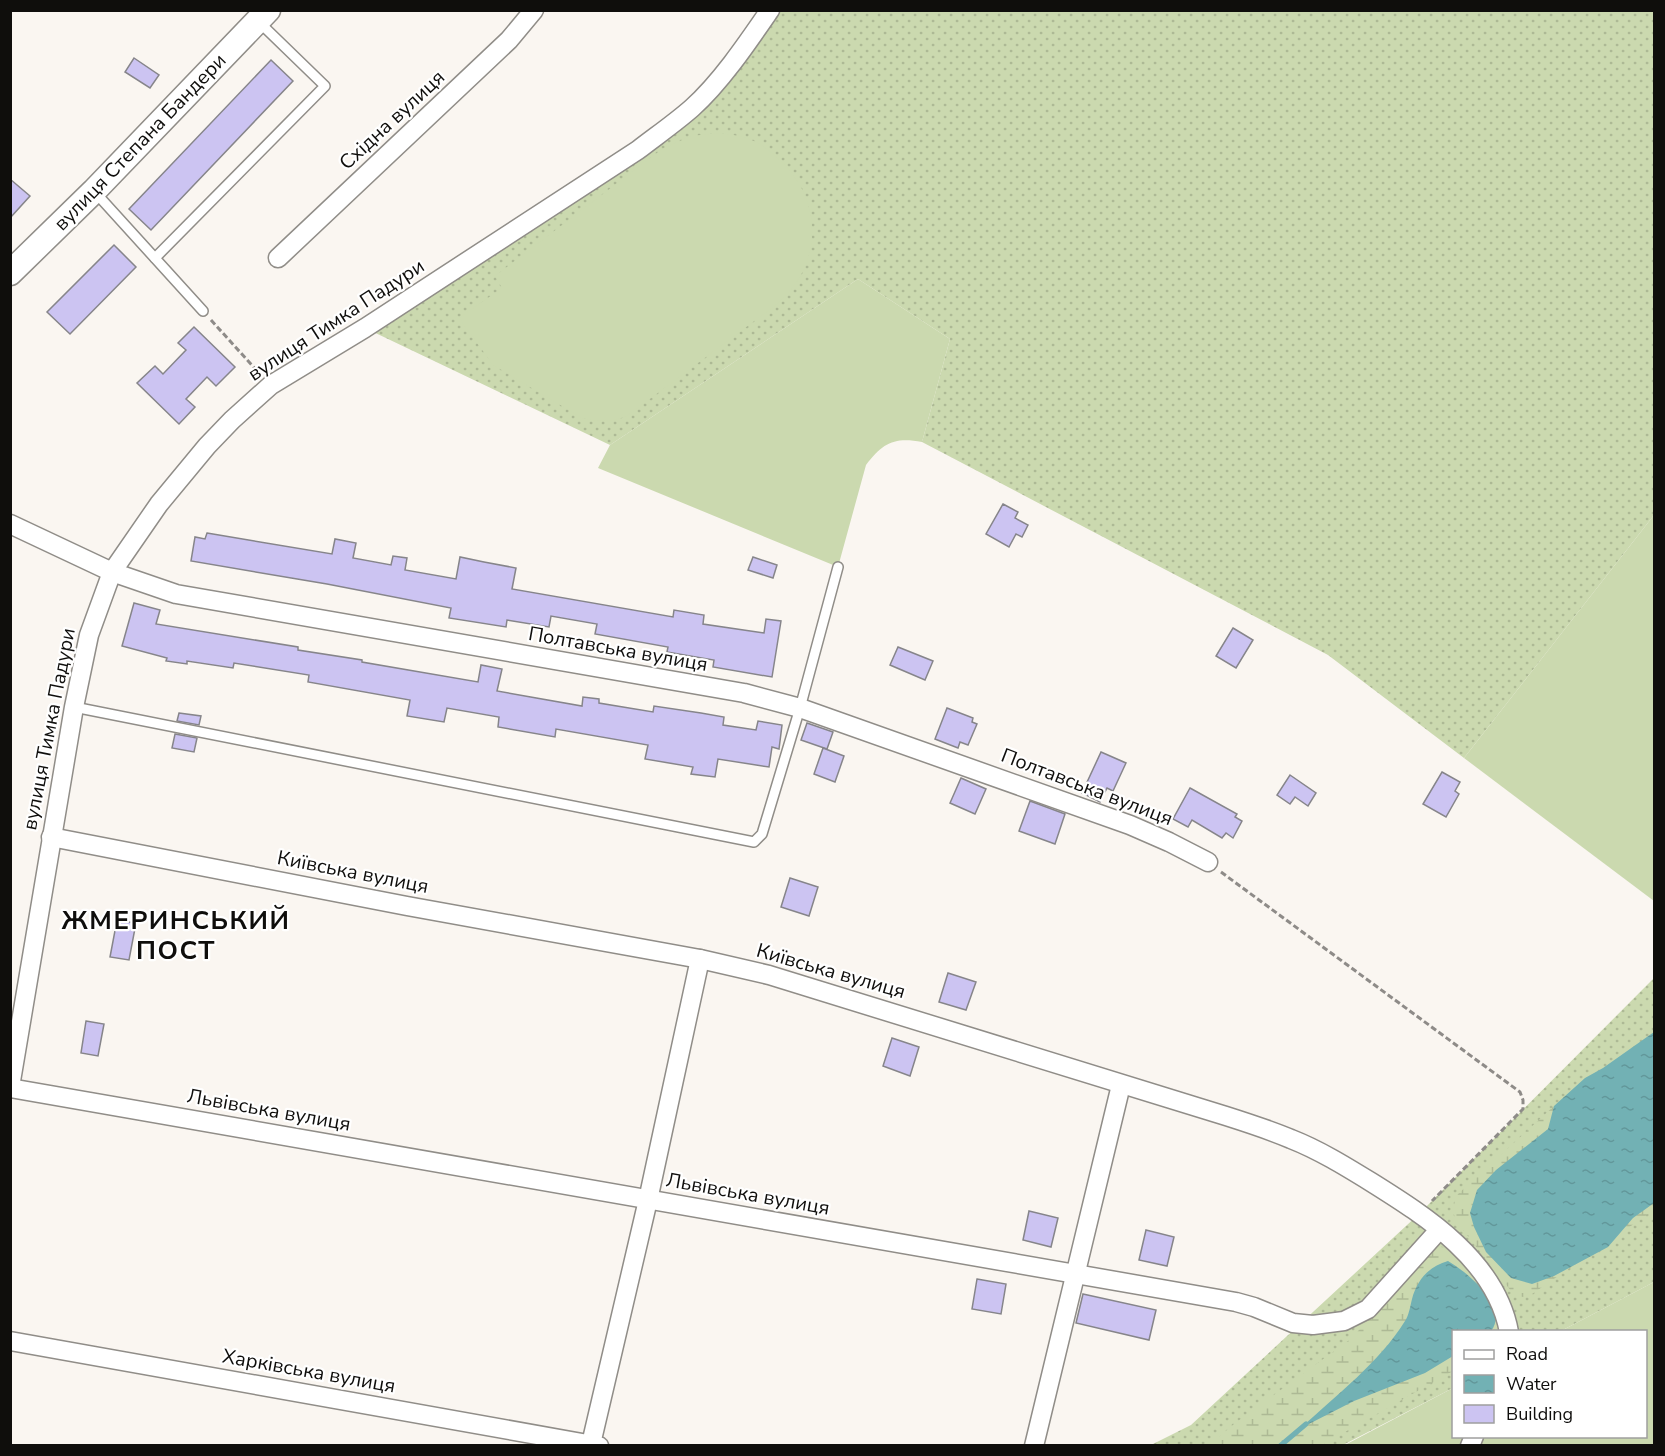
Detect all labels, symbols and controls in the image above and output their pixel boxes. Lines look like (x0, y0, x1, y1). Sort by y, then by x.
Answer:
street label: вулиця Степана Бандери (48, 47, 232, 237)
street label: Східна вулиця (333, 64, 451, 176)
street label: вулиця Тимка Падури (243, 253, 429, 387)
street label: Полтавська вулиця (526, 620, 710, 678)
street label: вулиця Тимка Падури (16, 626, 82, 832)
street label: Полтавська вулиця (997, 742, 1177, 832)
street label: Київська вулиця (275, 844, 431, 900)
district label: ЖМЕРИНСЬКИЙ ПОСТ (61, 903, 291, 968)
street label: Київська вулиця (753, 937, 909, 1005)
street label: Львівська вулиця (185, 1082, 353, 1138)
street label: Львівська вулиця (664, 1166, 832, 1222)
legend (1452, 1330, 1647, 1438)
street label: Харківська вулиця (220, 1342, 398, 1400)
text: Road (1506, 1342, 1548, 1366)
text: Water (1506, 1372, 1557, 1396)
text: Building (1506, 1402, 1573, 1426)

